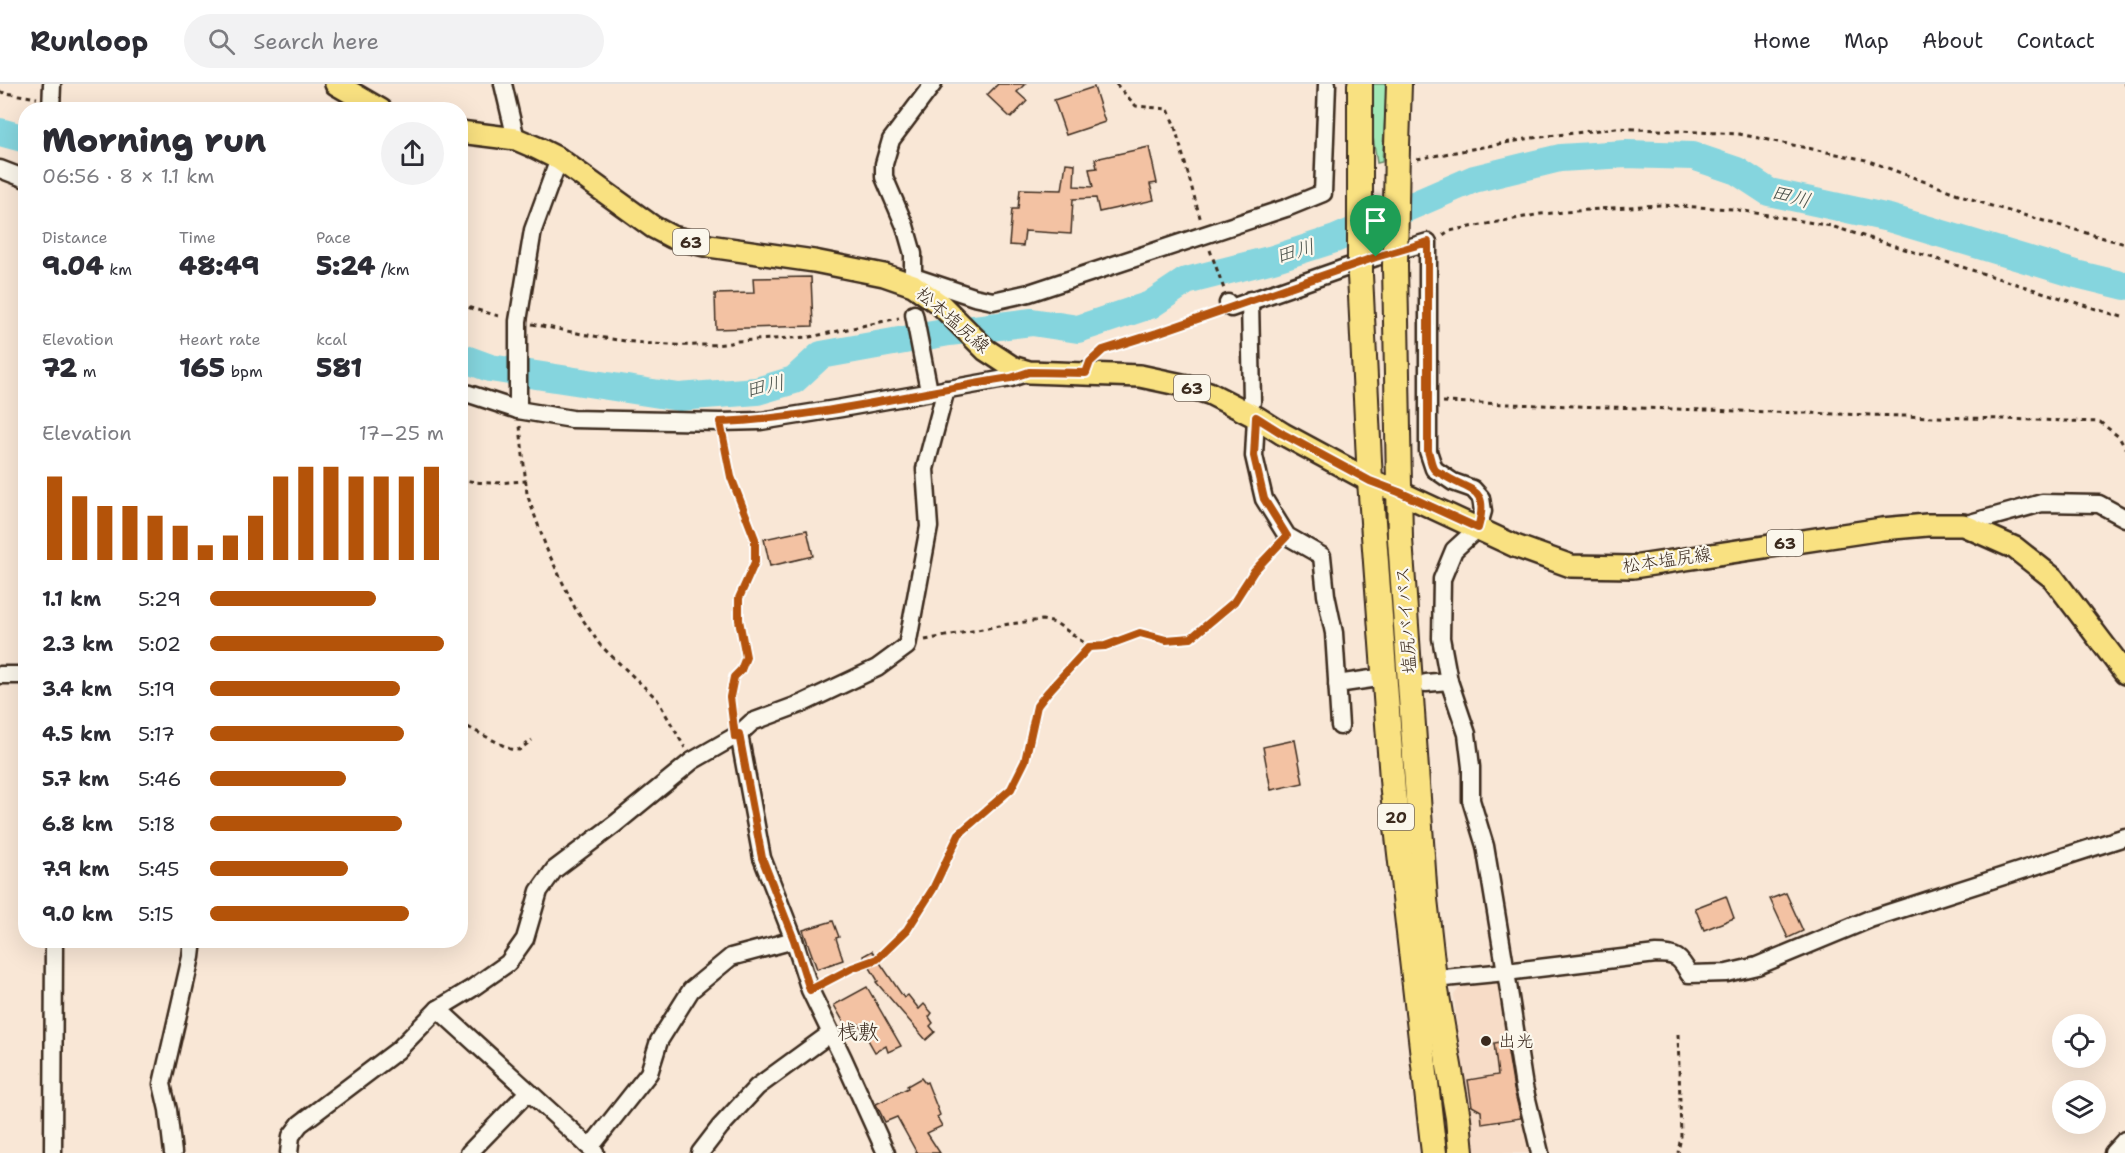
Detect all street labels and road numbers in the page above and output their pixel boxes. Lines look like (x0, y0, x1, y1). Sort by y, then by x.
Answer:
road number: 63 (673, 229, 709, 255)
street label: 松本塩尻線 (911, 281, 995, 359)
road number: 63 (1174, 375, 1210, 401)
road number: 63 (1767, 530, 1803, 556)
street label: 松本塩尻線 (1621, 542, 1713, 578)
street label: 塩尻バイパス (1390, 565, 1422, 675)
road number: 20 (1378, 804, 1414, 830)

